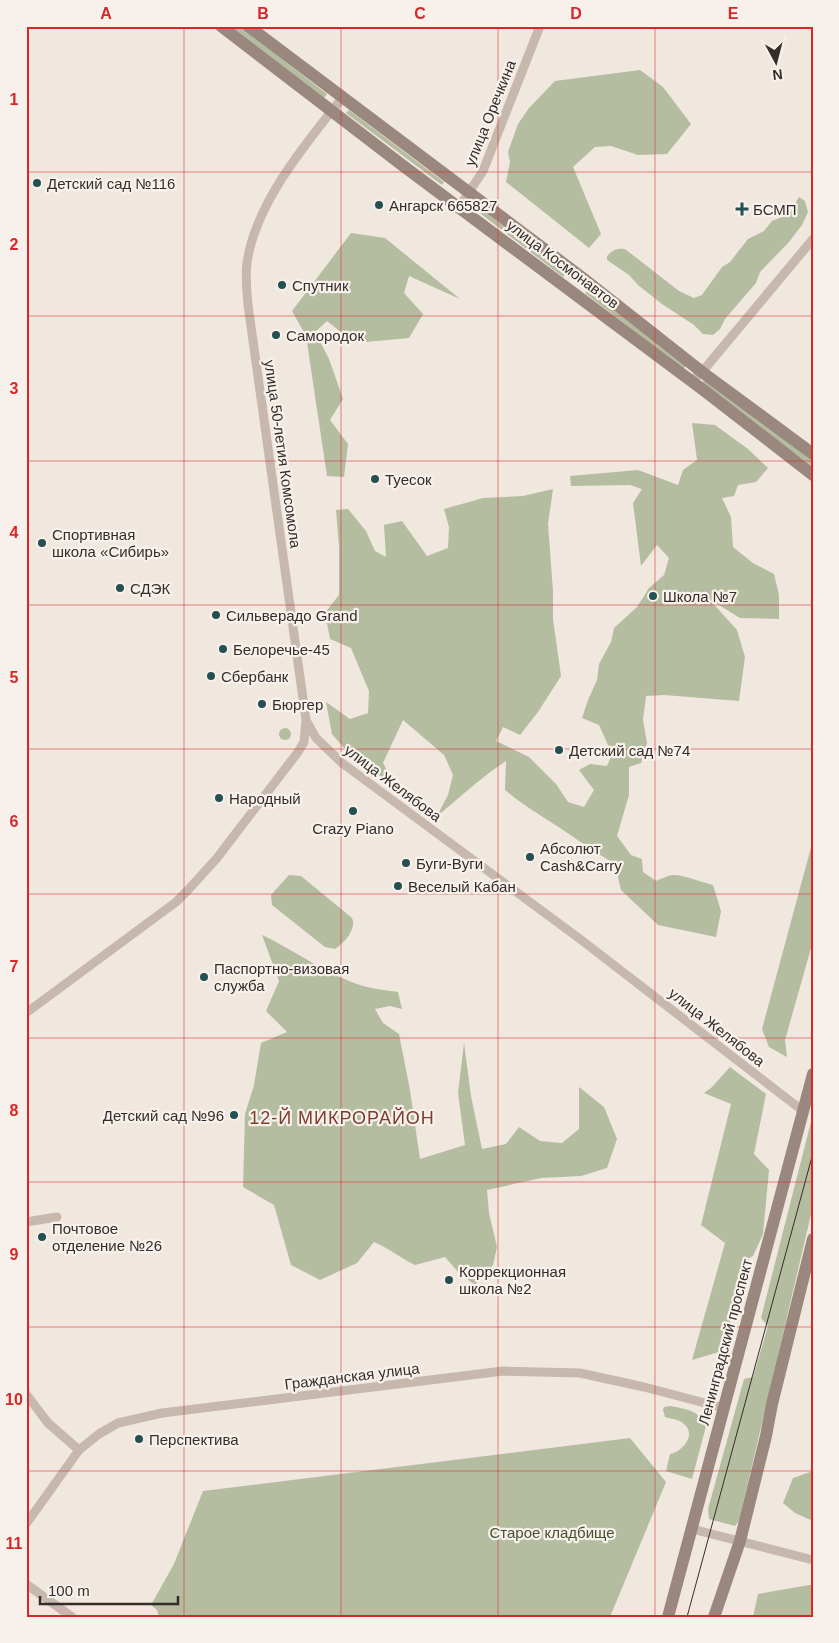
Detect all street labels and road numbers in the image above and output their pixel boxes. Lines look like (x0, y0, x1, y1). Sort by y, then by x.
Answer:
street label: улица Оречкина (461, 57, 519, 168)
street label: улица Космонавтов (504, 216, 622, 312)
street label: улица 50-летия Комсомола (261, 359, 305, 550)
street label: улица Желябова (341, 741, 445, 825)
street label: улица Желябова (666, 984, 769, 1070)
street label: Ленинградский проспект (695, 1257, 755, 1427)
street label: Гражданская улица (284, 1359, 421, 1393)

